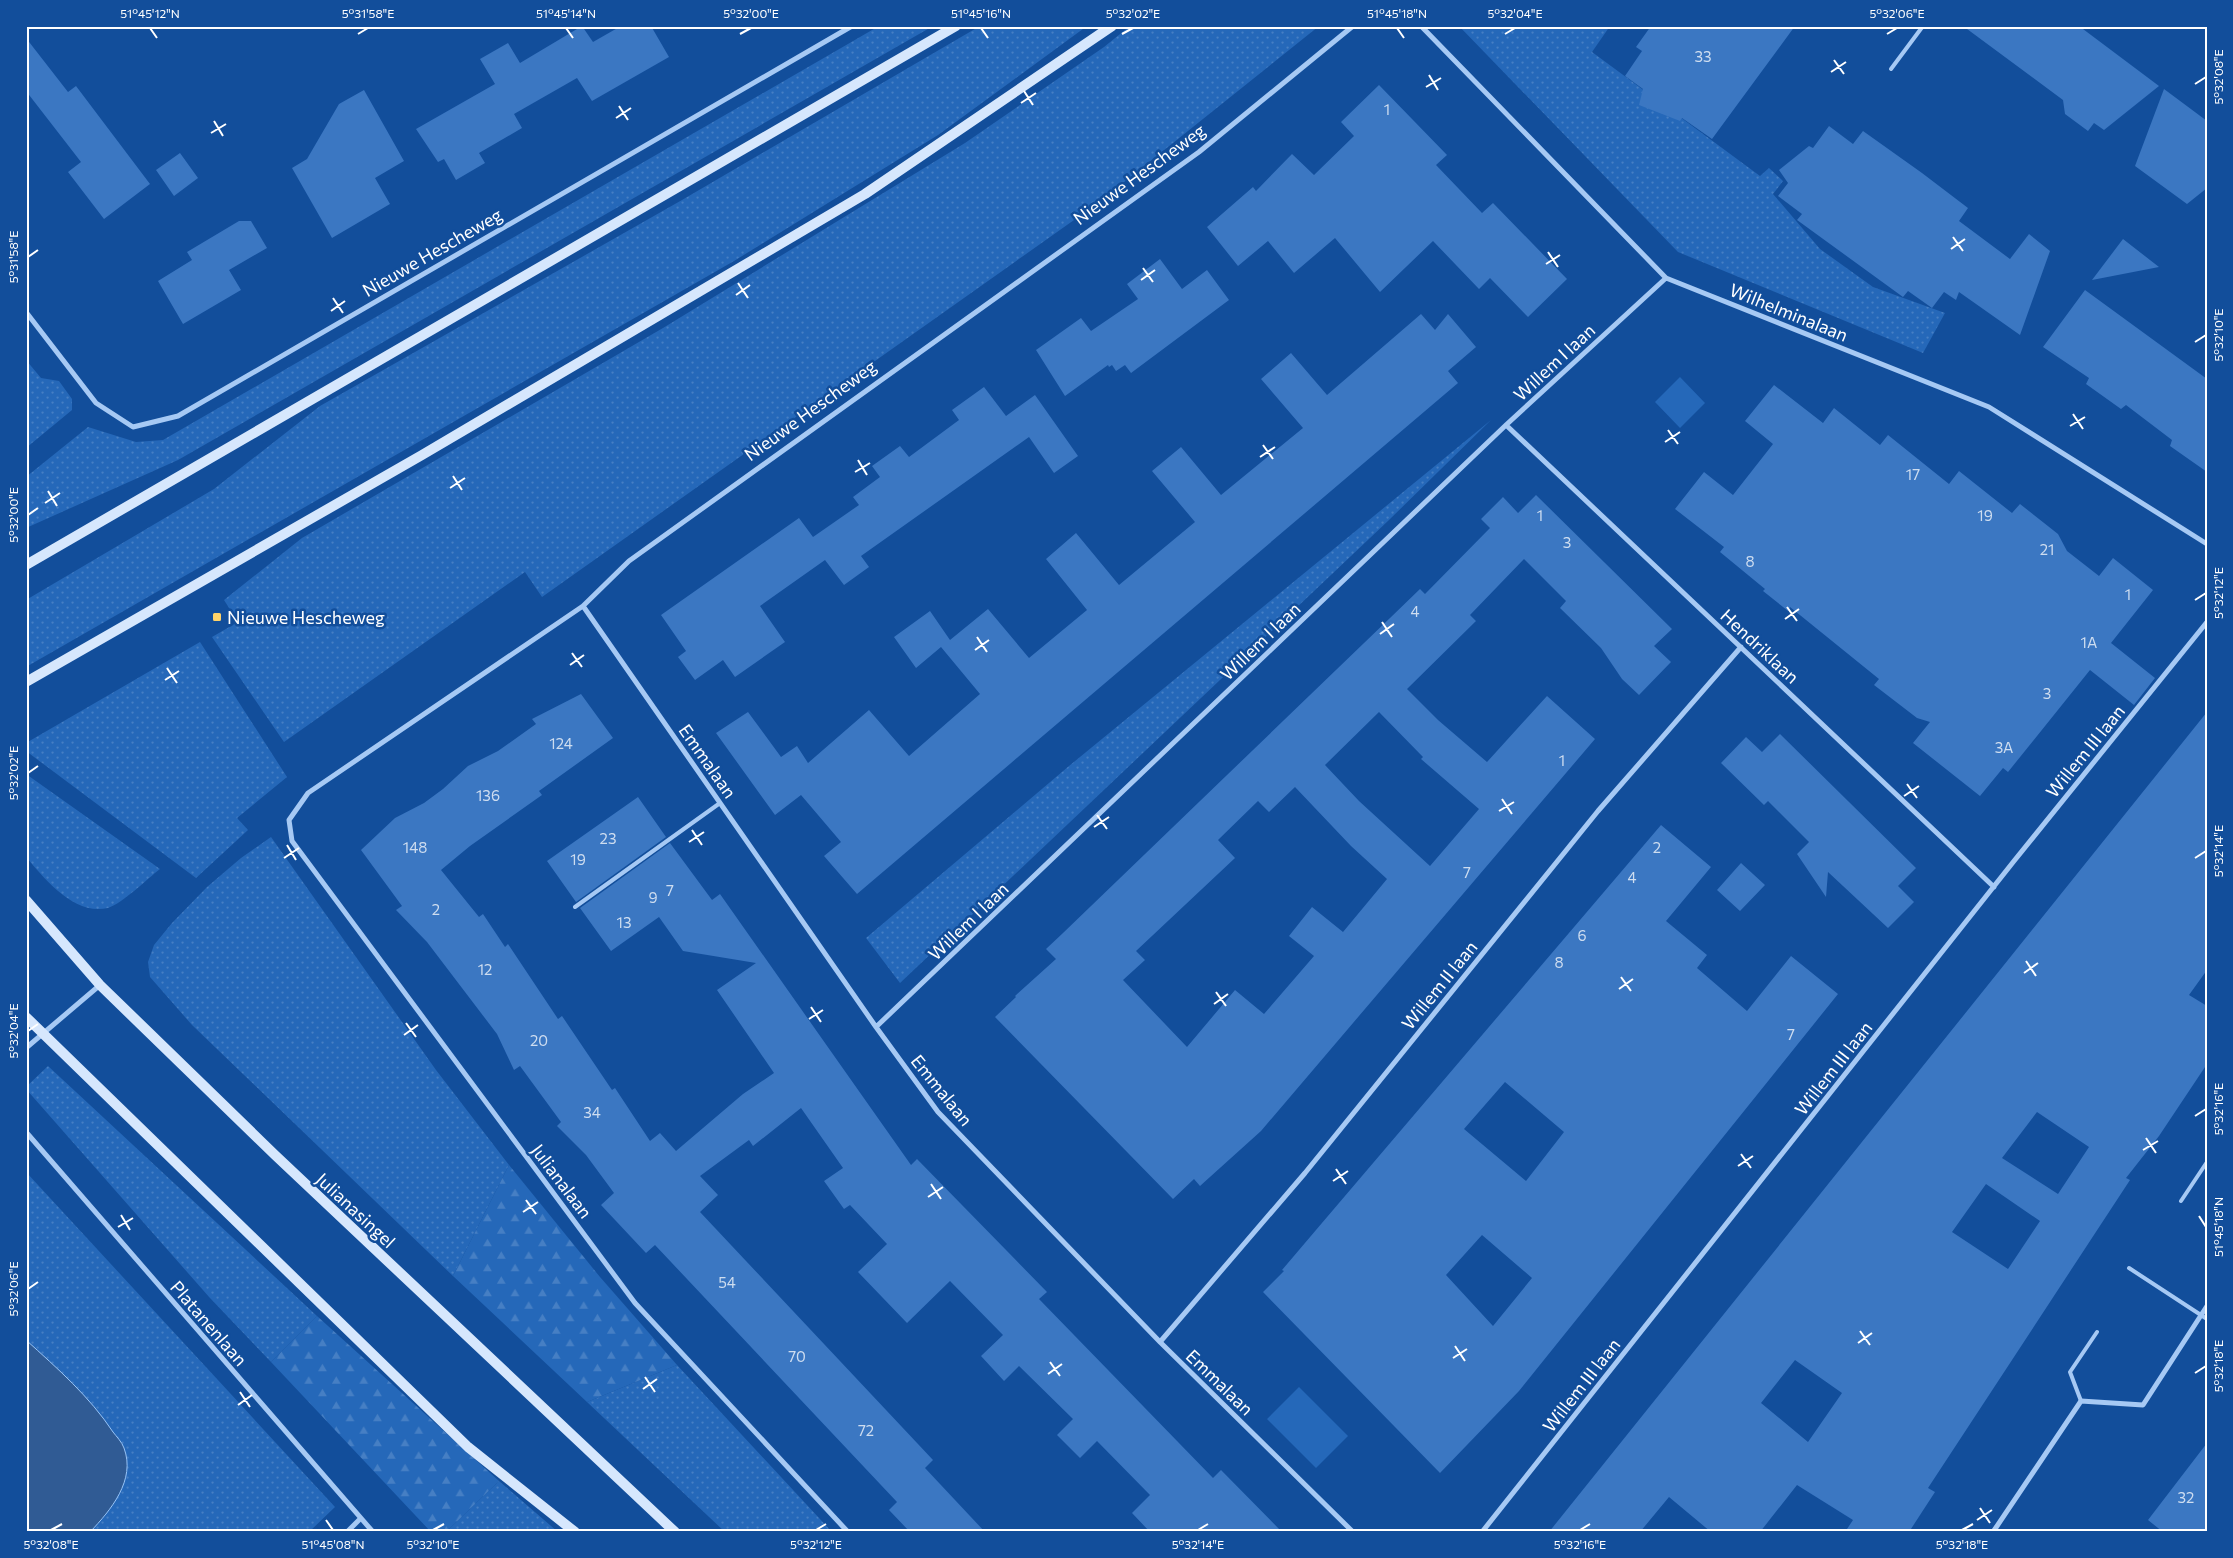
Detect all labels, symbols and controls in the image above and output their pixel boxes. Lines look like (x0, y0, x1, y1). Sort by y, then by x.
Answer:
text: 51°45'12"N (120, 6, 180, 20)
text: 5°31'58"E (342, 6, 394, 20)
text: 51°45'14"N (536, 6, 596, 20)
text: 5°32'00"E (723, 6, 779, 20)
text: 51°45'16"N (951, 6, 1011, 20)
text: 5°32'02"E (1106, 6, 1160, 20)
text: 51°45'18"N (1367, 6, 1427, 20)
text: 5°32'04"E (1487, 6, 1543, 20)
text: 5°32'06"E (1869, 6, 1925, 20)
house number: 33 (1694, 47, 1712, 65)
text: 5°32'08"E (2211, 49, 2225, 105)
house number: 1 (1384, 100, 1390, 118)
street label: Nieuwe Hescheweg (1069, 119, 1209, 229)
street label: Nieuwe Hescheweg (358, 203, 506, 301)
text: 5°31'58"E (6, 231, 20, 283)
street label: Wilhelminalaan (1727, 278, 1851, 346)
text: 5°32'10"E (2211, 309, 2225, 361)
street label: Willem I laan (1509, 319, 1599, 405)
street label: Nieuwe Hescheweg (740, 355, 880, 465)
house number: 17 (1906, 465, 1920, 483)
text: 5°32'00"E (6, 487, 20, 543)
house number: 1 (1537, 506, 1543, 524)
house number: 19 (1977, 506, 1993, 524)
house number: 3 (1563, 533, 1571, 551)
house number: 21 (2040, 540, 2054, 558)
house number: 8 (1745, 552, 1755, 570)
text: 5°32'12"E (2211, 567, 2225, 619)
house number: 1 (2125, 585, 2131, 603)
street label: Willem I laan (1215, 597, 1305, 685)
house number: 4 (1411, 602, 1420, 620)
street label: Hendriklaan (1716, 604, 1804, 688)
place label: Nieuwe Hescheweg (227, 606, 385, 628)
marker: Nieuwe Hescheweg (211, 611, 223, 623)
house number: 1A (2081, 633, 2097, 651)
house number: 3 (2043, 684, 2051, 702)
street label: Willem III laan (2041, 700, 2129, 802)
street label: Emmalaan (675, 720, 741, 802)
house number: 124 (549, 734, 573, 752)
house number: 3A (1995, 738, 2013, 756)
text: 5°32'02"E (6, 746, 20, 800)
house number: 1 (1559, 751, 1565, 769)
house number: 136 (476, 786, 500, 804)
text: 5°32'14"E (2211, 825, 2225, 877)
house number: 23 (600, 829, 616, 847)
house number: 148 (403, 838, 427, 856)
house number: 2 (1653, 838, 1661, 856)
house number: 19 (570, 850, 586, 868)
house number: 7 (1463, 863, 1471, 881)
house number: 4 (1628, 868, 1637, 886)
street label: Willem I laan (923, 877, 1013, 965)
house number: 7 (666, 881, 674, 899)
house number: 9 (648, 888, 658, 906)
house number: 2 (432, 900, 440, 918)
house number: 13 (617, 913, 631, 931)
house number: 6 (1577, 926, 1587, 944)
street label: Willem II laan (1396, 936, 1482, 1034)
house number: 8 (1554, 953, 1564, 971)
house number: 12 (478, 960, 492, 978)
text: 5°32'04"E (6, 1003, 20, 1059)
street label: Willem III laan (1790, 1017, 1876, 1119)
house number: 7 (1787, 1025, 1795, 1043)
house number: 20 (530, 1031, 548, 1049)
street label: Emmalaan (907, 1050, 977, 1130)
text: 5°32'16"E (2211, 1083, 2225, 1135)
house number: 34 (583, 1103, 601, 1121)
street label: Julianalaan (527, 1139, 597, 1223)
street label: Julianasingel (312, 1168, 400, 1252)
text: 51°45'18"N (2211, 1197, 2225, 1257)
text: 5°32'06"E (6, 1261, 20, 1317)
house number: 54 (718, 1273, 736, 1291)
street label: Platanenlaan (166, 1276, 252, 1370)
street label: Willem III laan (1538, 1334, 1624, 1436)
text: 5°32'18"E (2211, 1340, 2225, 1392)
street label: Emmalaan (1182, 1344, 1258, 1420)
house number: 70 (788, 1347, 806, 1365)
house number: 72 (858, 1421, 874, 1439)
house number: 32 (2178, 1488, 2194, 1506)
text: 5°32'08"E (23, 1537, 79, 1551)
text: 51°45'08"N (302, 1537, 364, 1551)
text: 5°32'10"E (407, 1537, 459, 1551)
text: 5°32'12"E (790, 1537, 842, 1551)
text: 5°32'14"E (1172, 1537, 1224, 1551)
text: 5°32'16"E (1554, 1537, 1606, 1551)
text: 5°32'18"E (1936, 1537, 1988, 1551)

